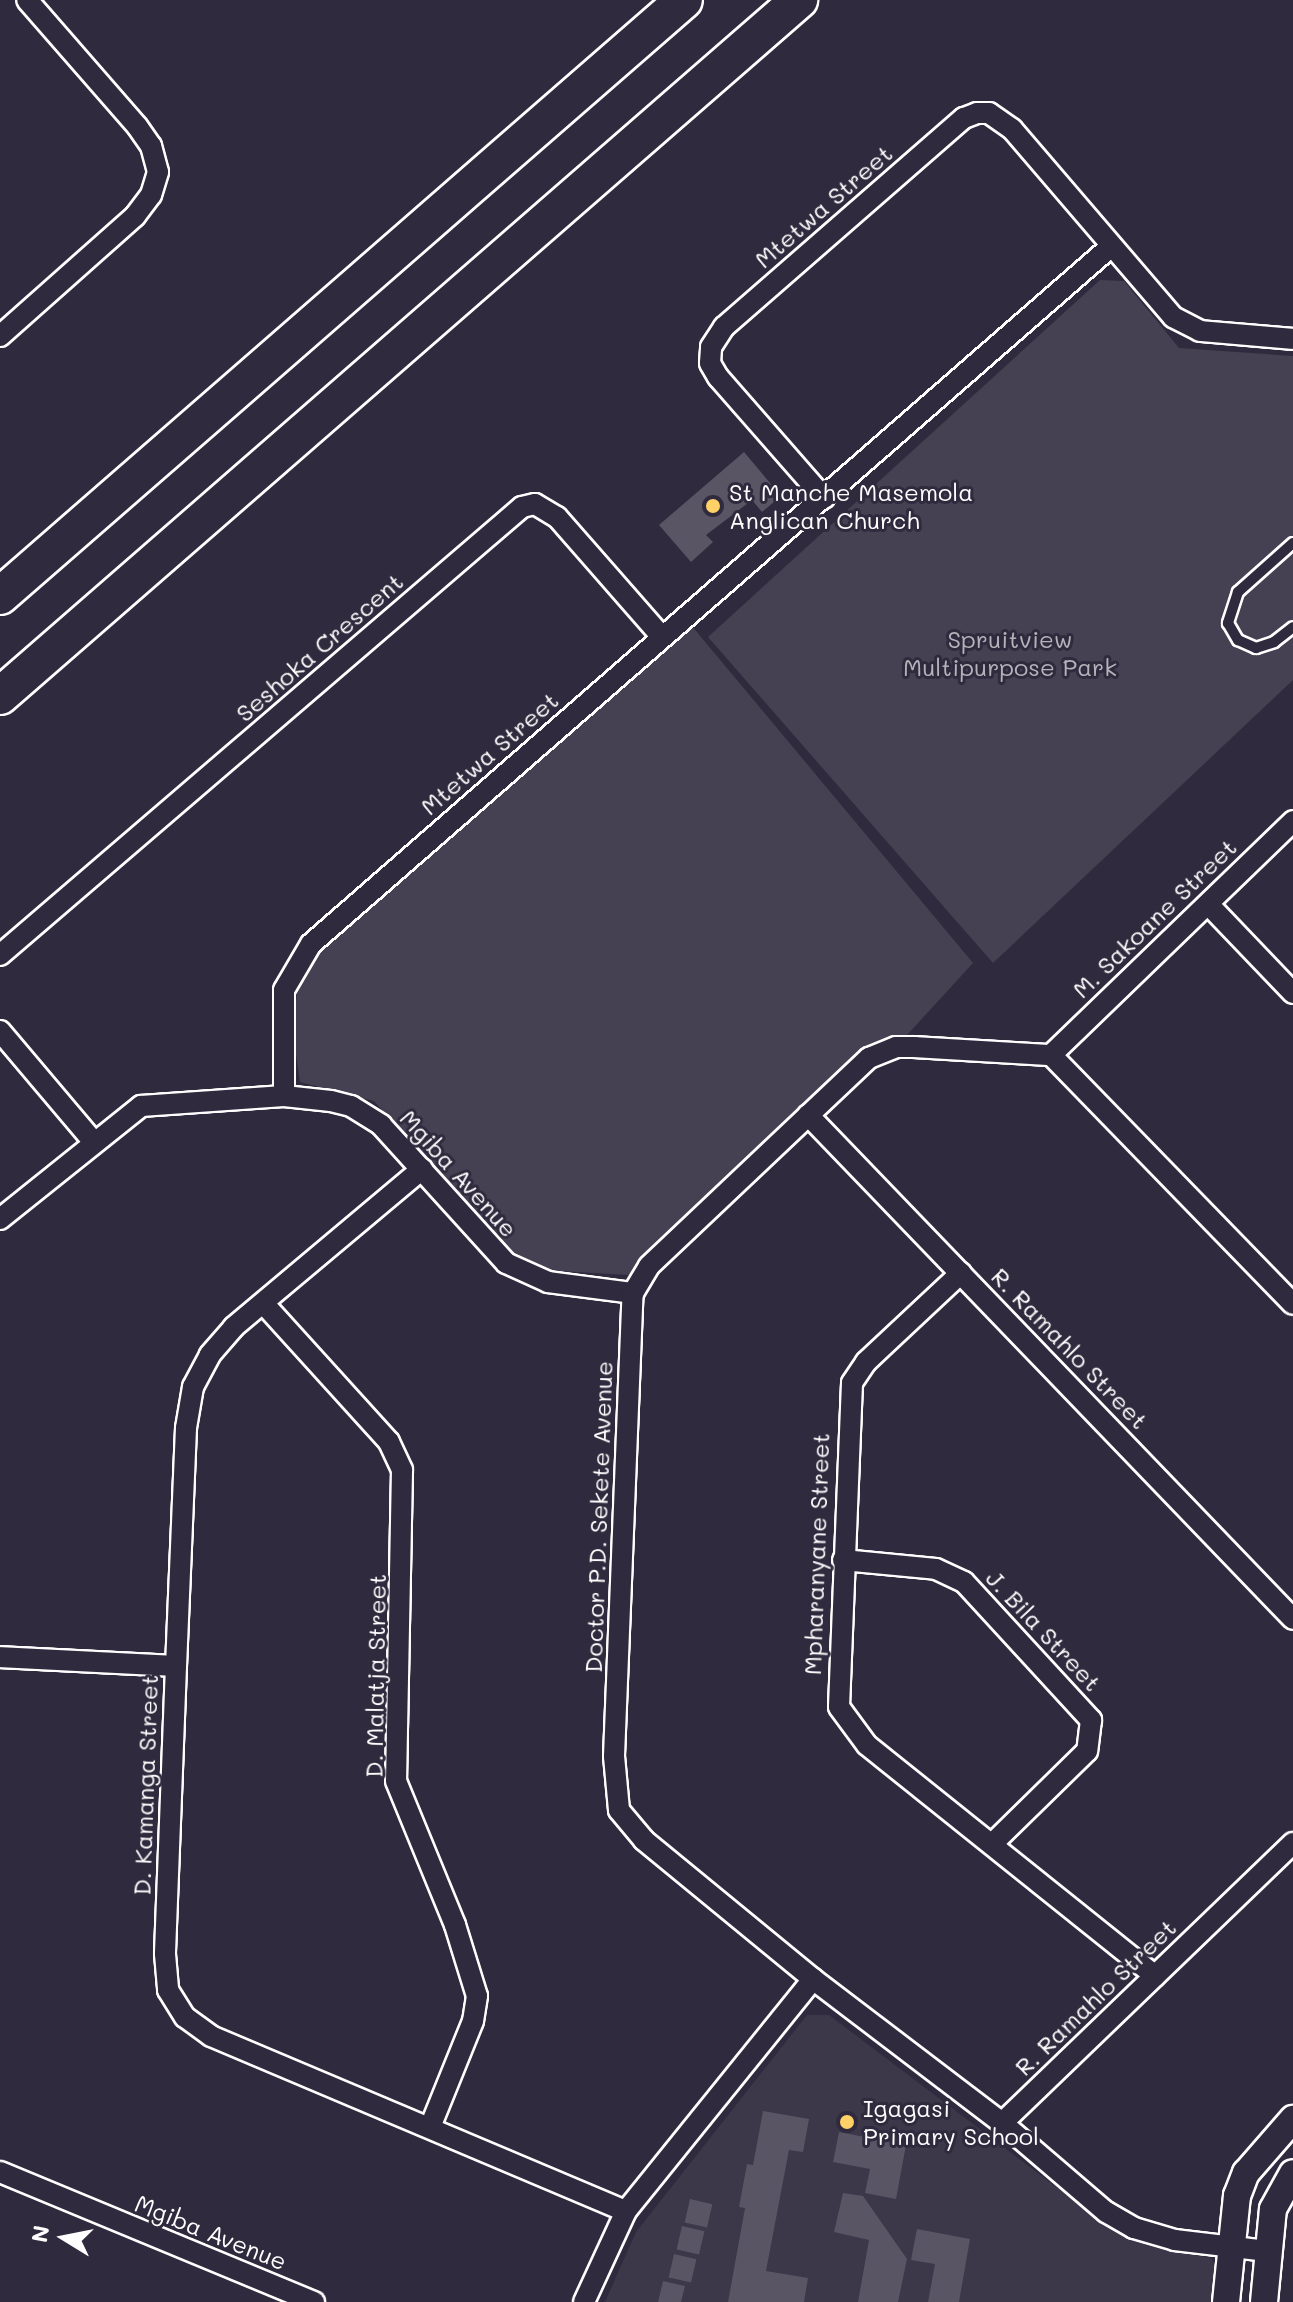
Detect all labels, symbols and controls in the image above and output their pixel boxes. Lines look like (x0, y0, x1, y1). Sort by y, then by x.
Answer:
street label: Mtetwa Street (748, 138, 898, 274)
place label: St Manche Masemola Anglican Church (729, 478, 973, 534)
marker: St Manche Masemola Anglican Church (704, 497, 722, 515)
street label: Seshoka Crescent (230, 567, 408, 727)
park label: Spruitview Multipurpose Park (903, 625, 1117, 681)
street label: Mtetwa Street (414, 685, 564, 821)
street label: M. Sakoane Street (1066, 832, 1242, 1004)
street label: Mgiba Avenue (394, 1103, 524, 1243)
street label: R. Ramahlo Street (986, 1262, 1154, 1434)
street label: Doctor P.D. Sekete Avenue (578, 1361, 618, 1673)
street label: Mpharanyane Street (797, 1432, 835, 1676)
street label: J. Bila Street (981, 1563, 1107, 1697)
street label: D. Malatja Street (359, 1574, 391, 1778)
street label: D. Kamanga Street (127, 1674, 163, 1896)
street label: R. Ramahlo Street (1009, 1913, 1181, 2081)
place label: Igagasi Primary School (863, 2094, 1039, 2150)
marker: Igagasi Primary School (838, 2113, 856, 2131)
street label: Mgiba Avenue (131, 2188, 291, 2276)
north arrow (24, 2198, 104, 2278)
text: N (24, 2223, 56, 2244)

